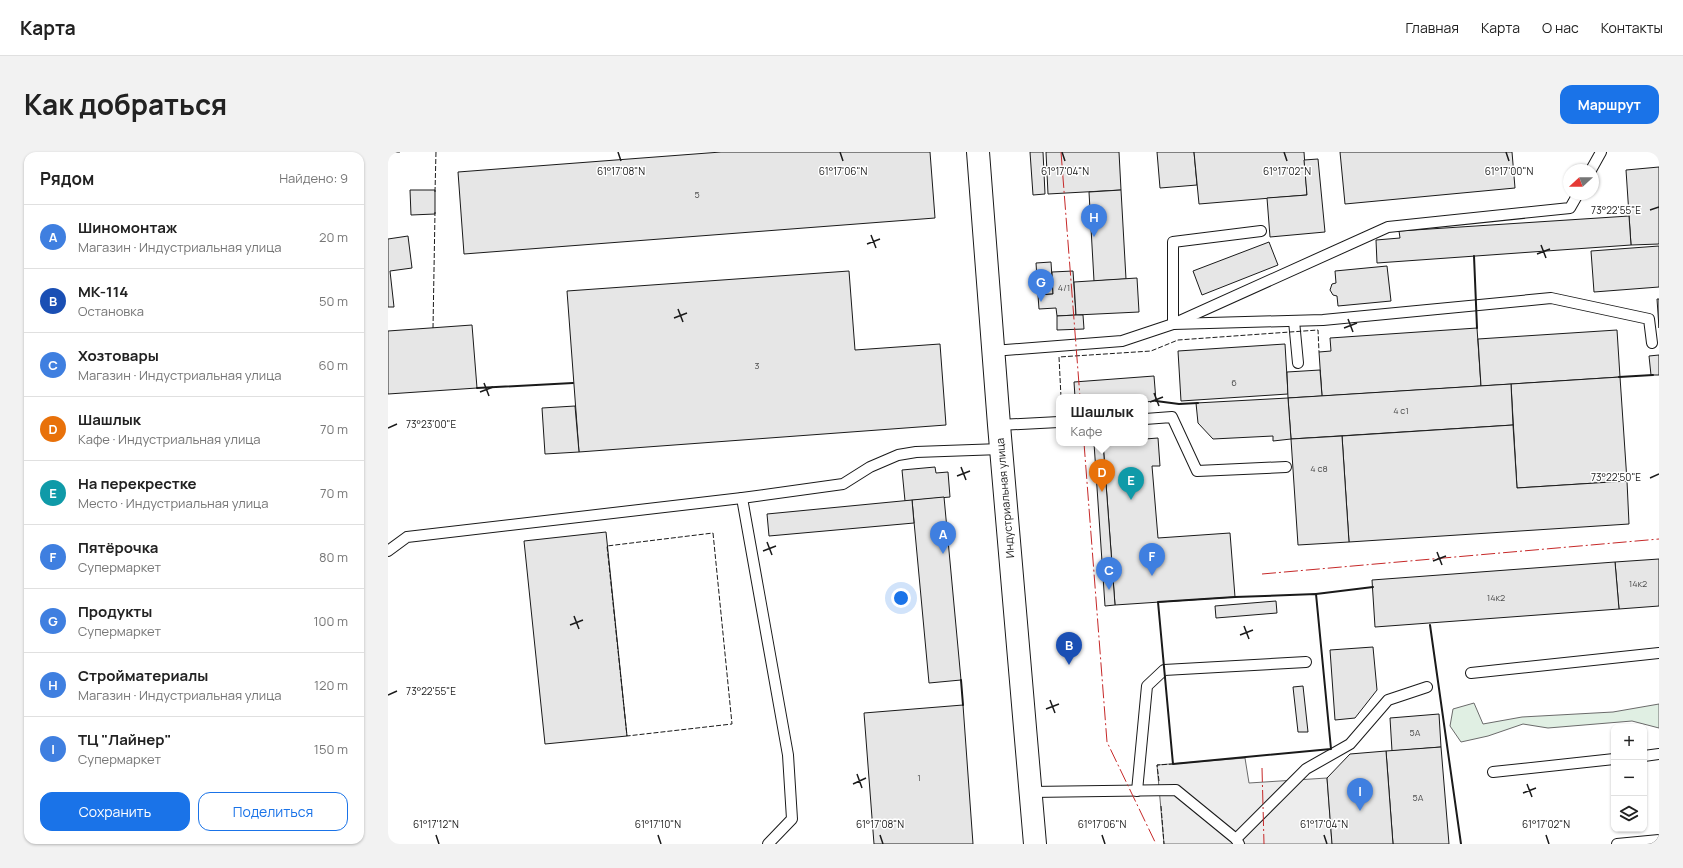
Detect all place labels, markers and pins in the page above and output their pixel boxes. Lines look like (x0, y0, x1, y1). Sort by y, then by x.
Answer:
pin: H (1081, 204, 1107, 237)
pin: G (1028, 269, 1054, 302)
pin: D (1089, 459, 1115, 492)
pin: E (1118, 467, 1144, 500)
pin: A (930, 521, 956, 554)
pin: F (1139, 543, 1165, 576)
pin: C (1096, 557, 1122, 590)
pin: B (1056, 632, 1082, 665)
pin: I (1347, 778, 1373, 811)

